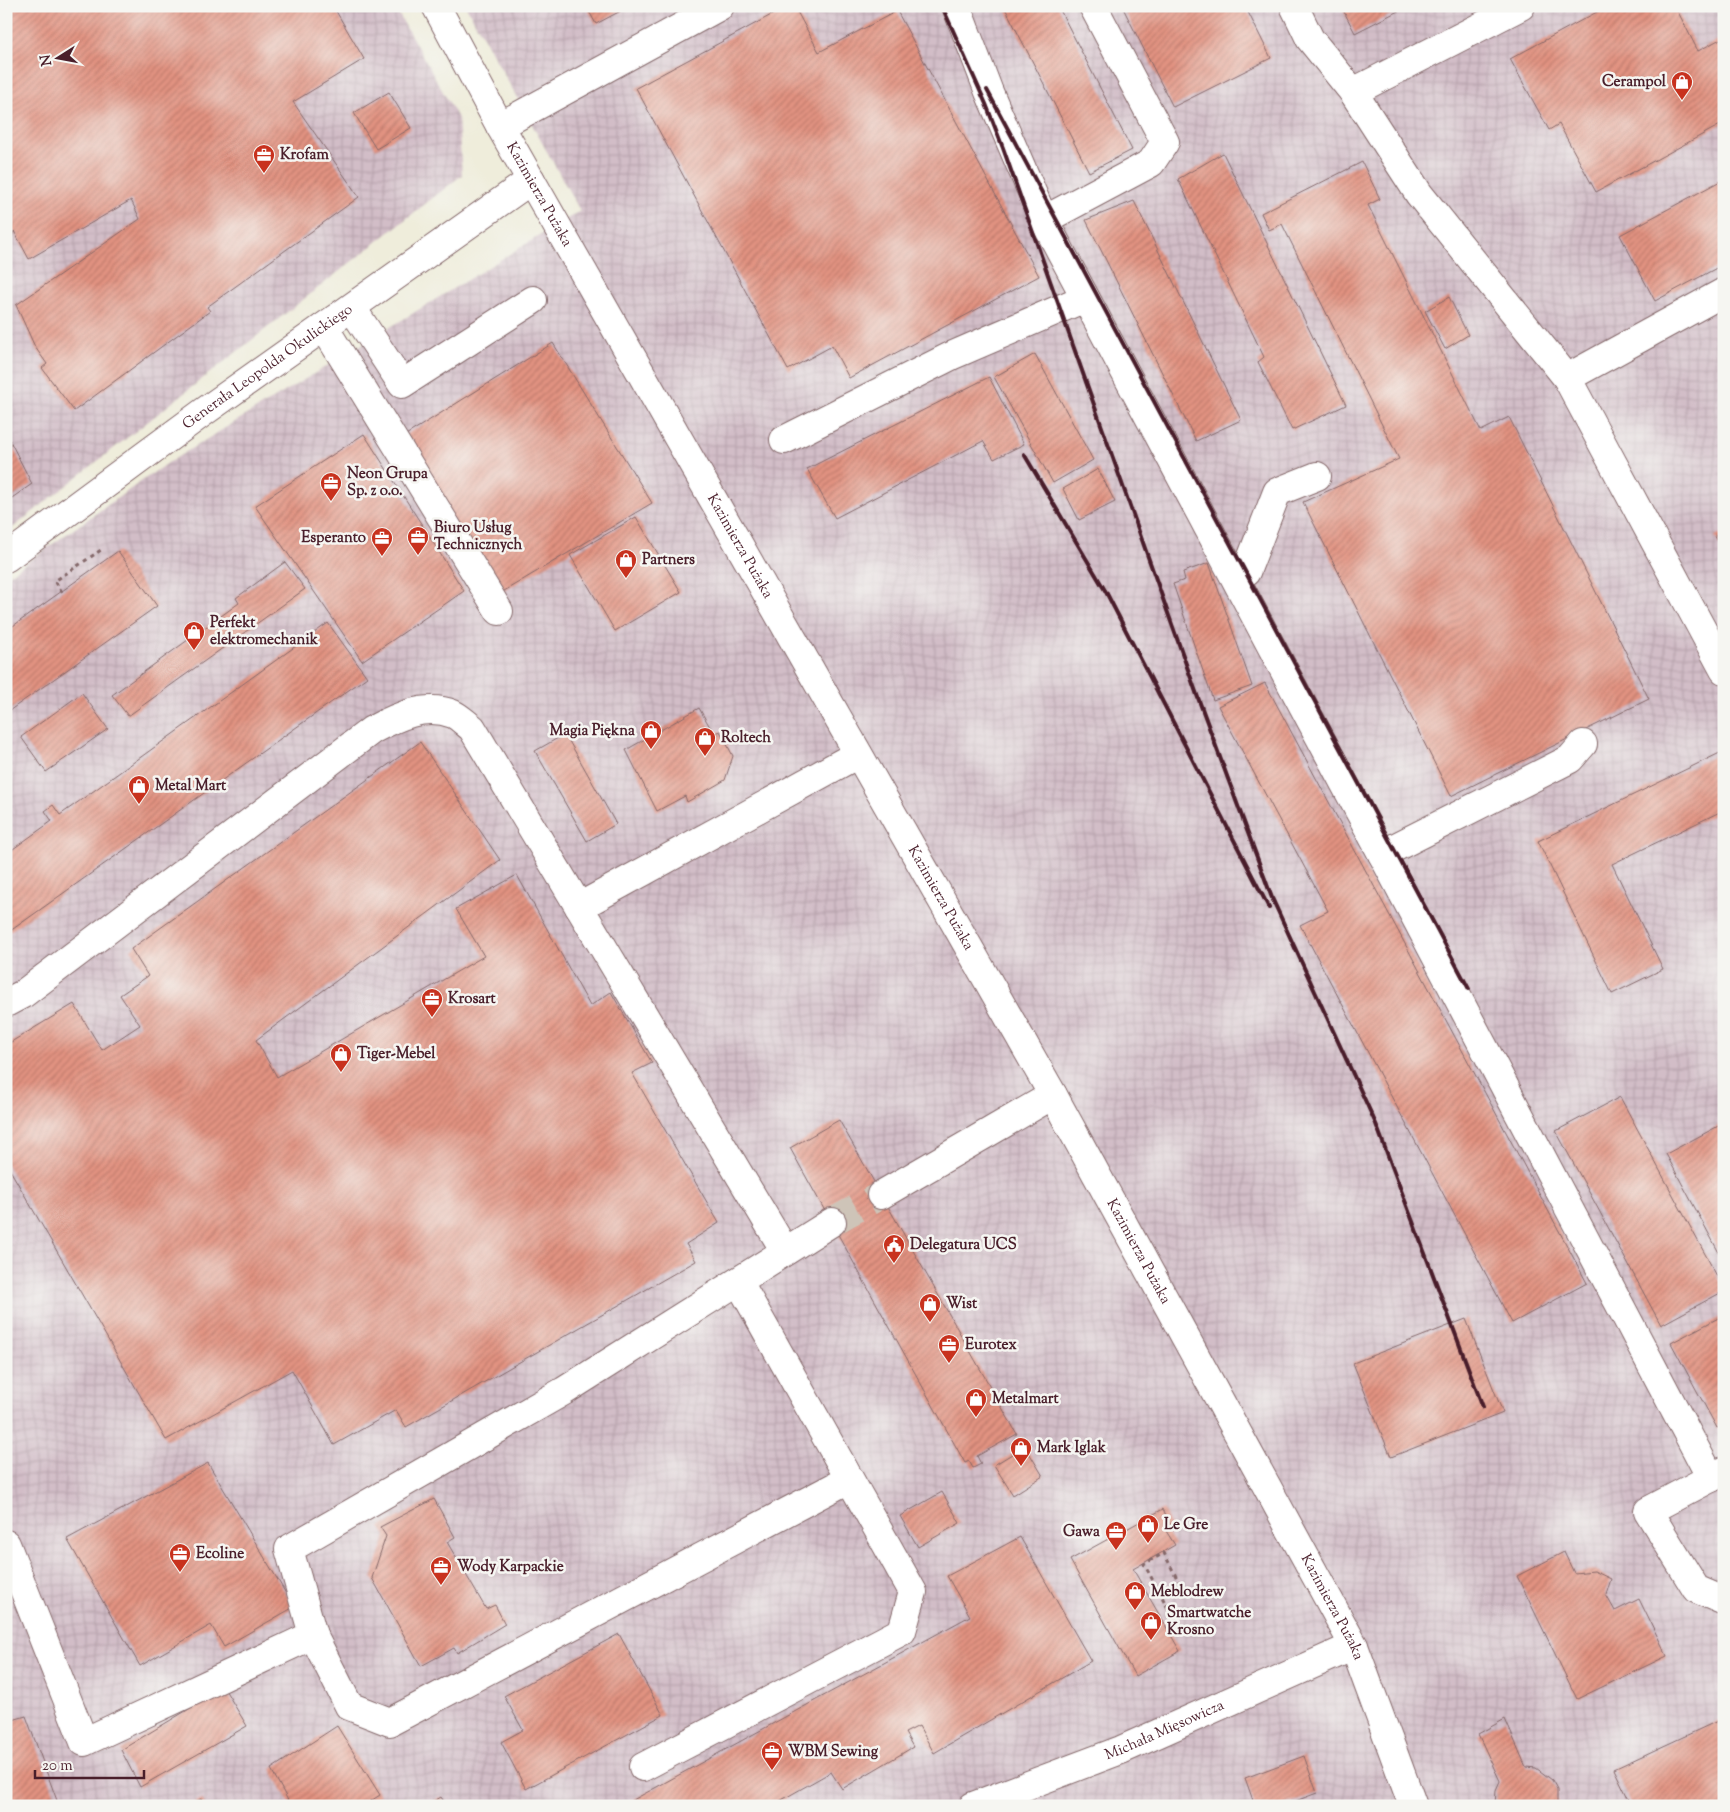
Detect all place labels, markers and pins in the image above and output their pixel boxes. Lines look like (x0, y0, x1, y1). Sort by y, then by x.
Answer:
shop icon: Cerampol (1670, 70, 1694, 101)
place label: Cerampol (1602, 72, 1667, 93)
office icon: Krofam (252, 143, 276, 174)
place label: Krofam (280, 145, 329, 166)
place label: Neon Grupa Sp. z o.o. (347, 464, 428, 502)
office icon: Neon Grupa Sp. z o.o. (319, 471, 343, 502)
place label: Biuro Usług Technicznych (434, 518, 523, 556)
office icon: Biuro Usług Technicznych (406, 525, 430, 556)
office icon: Esperanto (370, 526, 394, 557)
place label: Esperanto (301, 528, 366, 549)
shop icon: Partners (614, 548, 638, 579)
place label: Partners (642, 550, 695, 571)
place label: Perfekt elektromechanik (210, 613, 319, 651)
shop icon: Perfekt elektromechanik (182, 620, 206, 651)
shop icon: Magia Piękna (639, 719, 663, 750)
place label: Magia Piękna (550, 721, 635, 742)
shop icon: Roltech (693, 726, 717, 757)
place label: Roltech (721, 728, 771, 749)
shop icon: Metal Mart (127, 774, 151, 805)
place label: Metal Mart (155, 776, 227, 797)
office icon: Krosart (420, 987, 444, 1018)
place label: Krosart (448, 989, 497, 1010)
shop icon: Tiger-Mebel (329, 1042, 353, 1073)
place label: Tiger-Mebel (357, 1044, 436, 1065)
public building icon: Delegatura UCS (882, 1233, 906, 1264)
place label: Delegatura UCS (910, 1235, 1017, 1256)
shop icon: Wist (918, 1292, 942, 1323)
place label: Wist (946, 1294, 978, 1315)
office icon: Eurotex (937, 1333, 961, 1364)
place label: Eurotex (965, 1335, 1017, 1356)
shop icon: Metalmart (964, 1387, 988, 1418)
place label: Metalmart (992, 1389, 1059, 1410)
shop icon: Mark Iglak (1009, 1436, 1033, 1467)
place label: Mark Iglak (1037, 1438, 1107, 1459)
shop icon: Le Gre (1136, 1513, 1160, 1544)
place label: Le Gre (1164, 1515, 1208, 1536)
office icon: Gawa (1104, 1520, 1128, 1551)
place label: Gawa (1063, 1522, 1100, 1543)
office icon: Ecoline (168, 1542, 192, 1573)
place label: Ecoline (196, 1544, 244, 1565)
office icon: Wody Karpackie (429, 1555, 453, 1586)
place label: Wody Karpackie (457, 1557, 564, 1578)
shop icon: Meblodrew (1123, 1580, 1147, 1611)
place label: Meblodrew (1151, 1582, 1224, 1603)
place label: Smartwatche Krosno (1167, 1603, 1251, 1641)
shop icon: Smartwatche Krosno (1139, 1610, 1163, 1641)
office icon: WBM Sewing (760, 1740, 784, 1771)
place label: WBM Sewing (788, 1742, 879, 1763)

